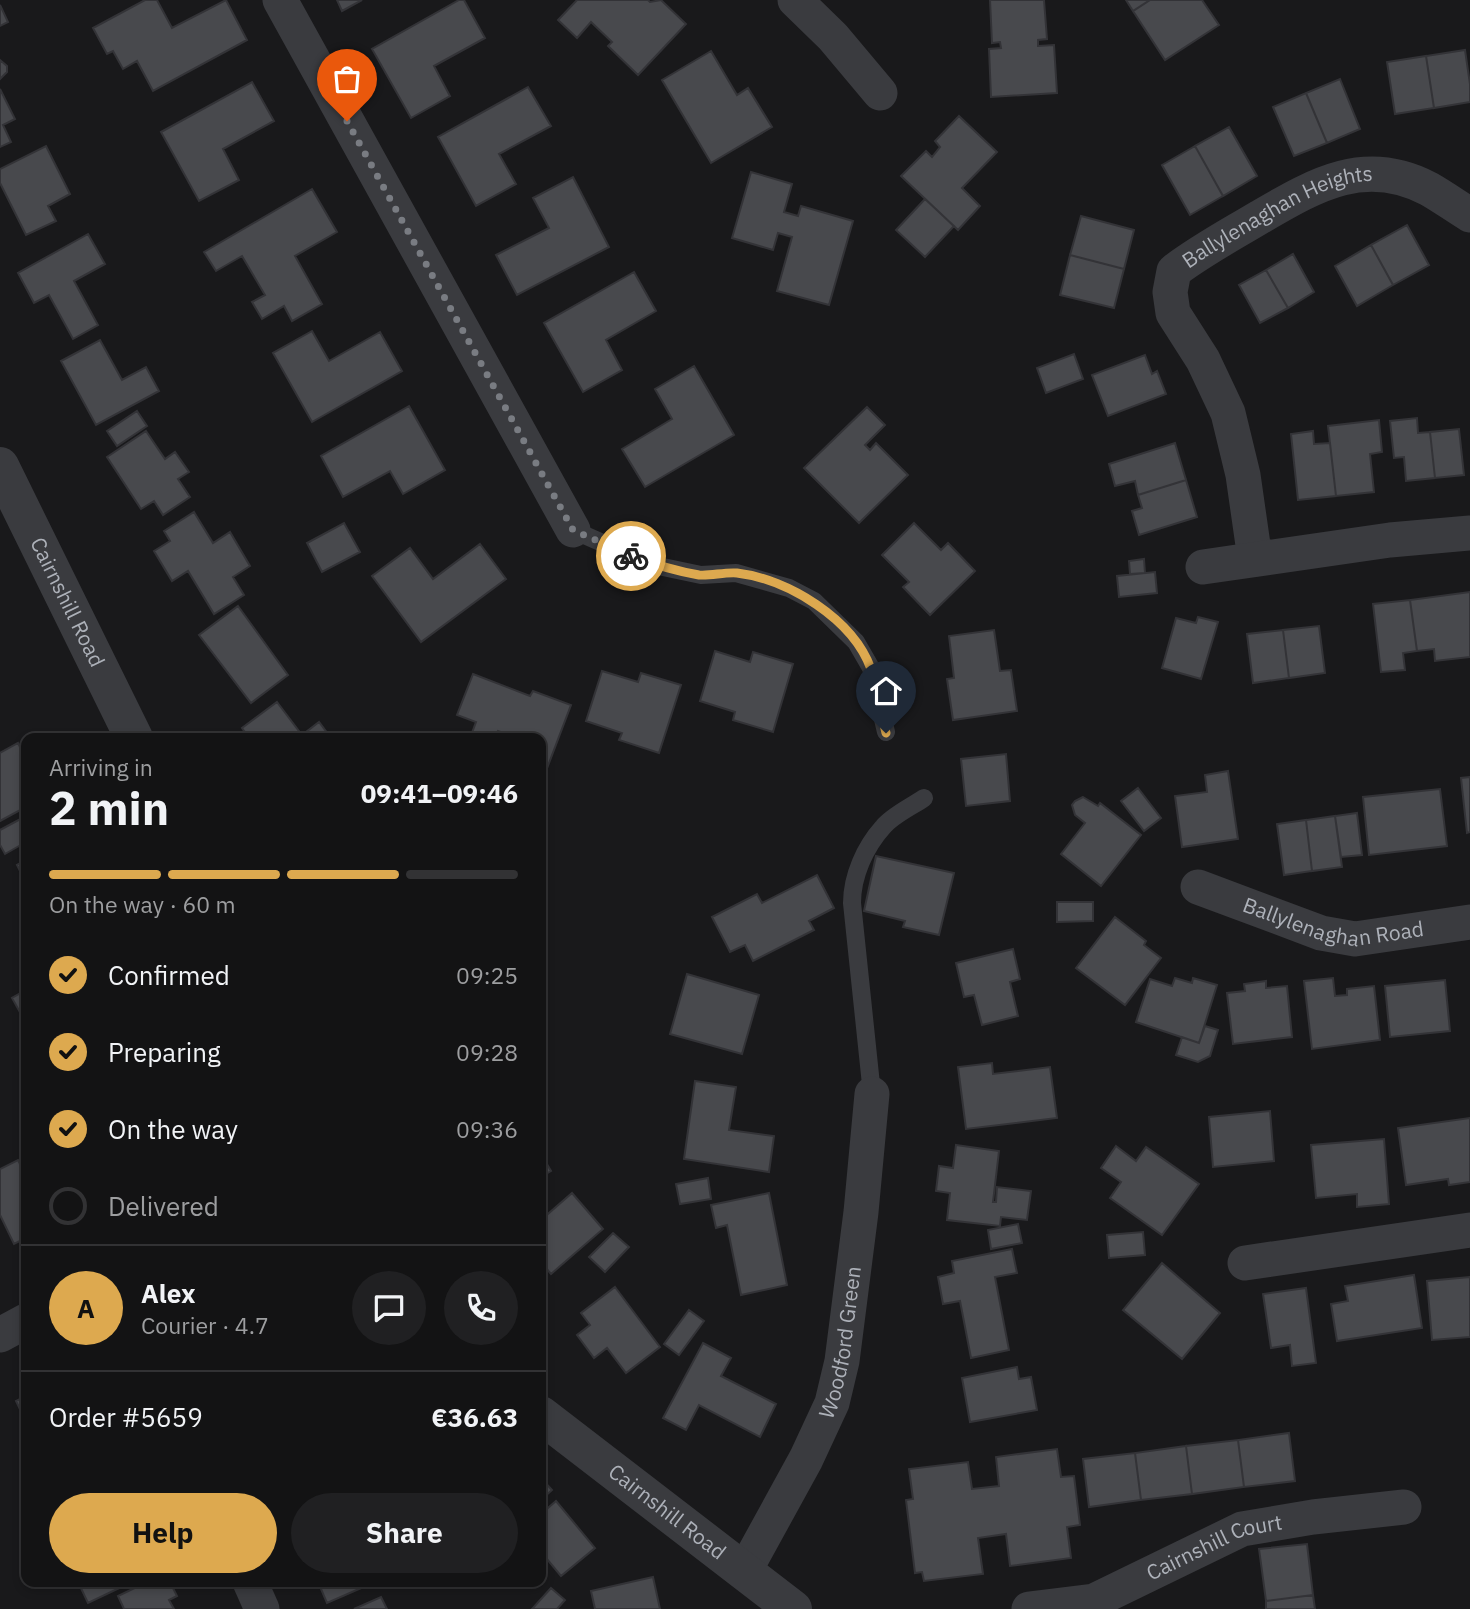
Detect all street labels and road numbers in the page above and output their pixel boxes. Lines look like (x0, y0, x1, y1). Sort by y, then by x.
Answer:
street label: Ballylenaghan Heights (1176, 159, 1373, 274)
street label: Cairnshill Road (24, 532, 112, 671)
street label: Ballylenaghan Road (1239, 890, 1426, 953)
street label: Woodford Green (812, 1264, 867, 1423)
street label: Cairnshill Road (603, 1457, 732, 1565)
street label: Cairnshill Court (1141, 1507, 1284, 1586)

